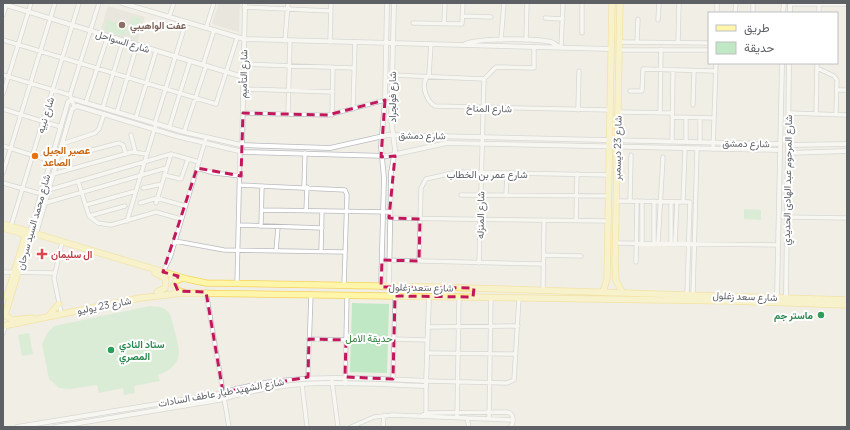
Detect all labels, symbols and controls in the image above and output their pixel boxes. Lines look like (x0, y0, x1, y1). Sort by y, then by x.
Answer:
legend (708, 12, 838, 64)
place label: عفت الواهيبي (130, 18, 186, 34)
text: طريق (744, 19, 770, 36)
marker: عفت الواهيبي (117, 20, 127, 30)
street label: شارع السواحل (94, 26, 152, 56)
text: حديقة (744, 39, 774, 56)
street label: شارع التأميم (236, 49, 250, 99)
street label: شارع فولجراد (385, 71, 399, 123)
street label: شارع نبيه (33, 95, 57, 135)
street label: شارع المناخ (466, 101, 512, 115)
street label: شارع المرحوم عبد الهادى الحديدي (779, 114, 797, 245)
street label: شارع 23 ديسمبر (609, 115, 625, 181)
street label: شارع دمشق (398, 128, 446, 142)
street label: شارع دمشق (722, 136, 770, 150)
place label: عصير الجيل الصاعد (43, 143, 90, 169)
marker: عصير الجيل الصاعد (30, 151, 40, 161)
street label: شارع عمر بن الخطاب (446, 167, 528, 181)
street label: شارع محمد السيد سرحان (13, 172, 53, 271)
street label: شارع المنزله (473, 191, 487, 239)
place label: ال سليمان (51, 247, 92, 261)
marker: ال سليمان (36, 248, 48, 260)
street label: شارع سعد زغلول (388, 279, 454, 295)
street label: شارع سعد زغلول (712, 288, 778, 304)
street label: شارع 23 يوليو (76, 293, 132, 317)
place label: ماستر جم (774, 308, 814, 322)
marker: ماستر جم (816, 310, 826, 320)
park label: حديقة الامل (345, 331, 393, 345)
place label: ستاد النادي المصري (119, 337, 164, 365)
marker: ستاد النادي المصري (106, 345, 116, 355)
street label: شارع الشهيد طيار عاطف السادات (157, 374, 285, 410)

